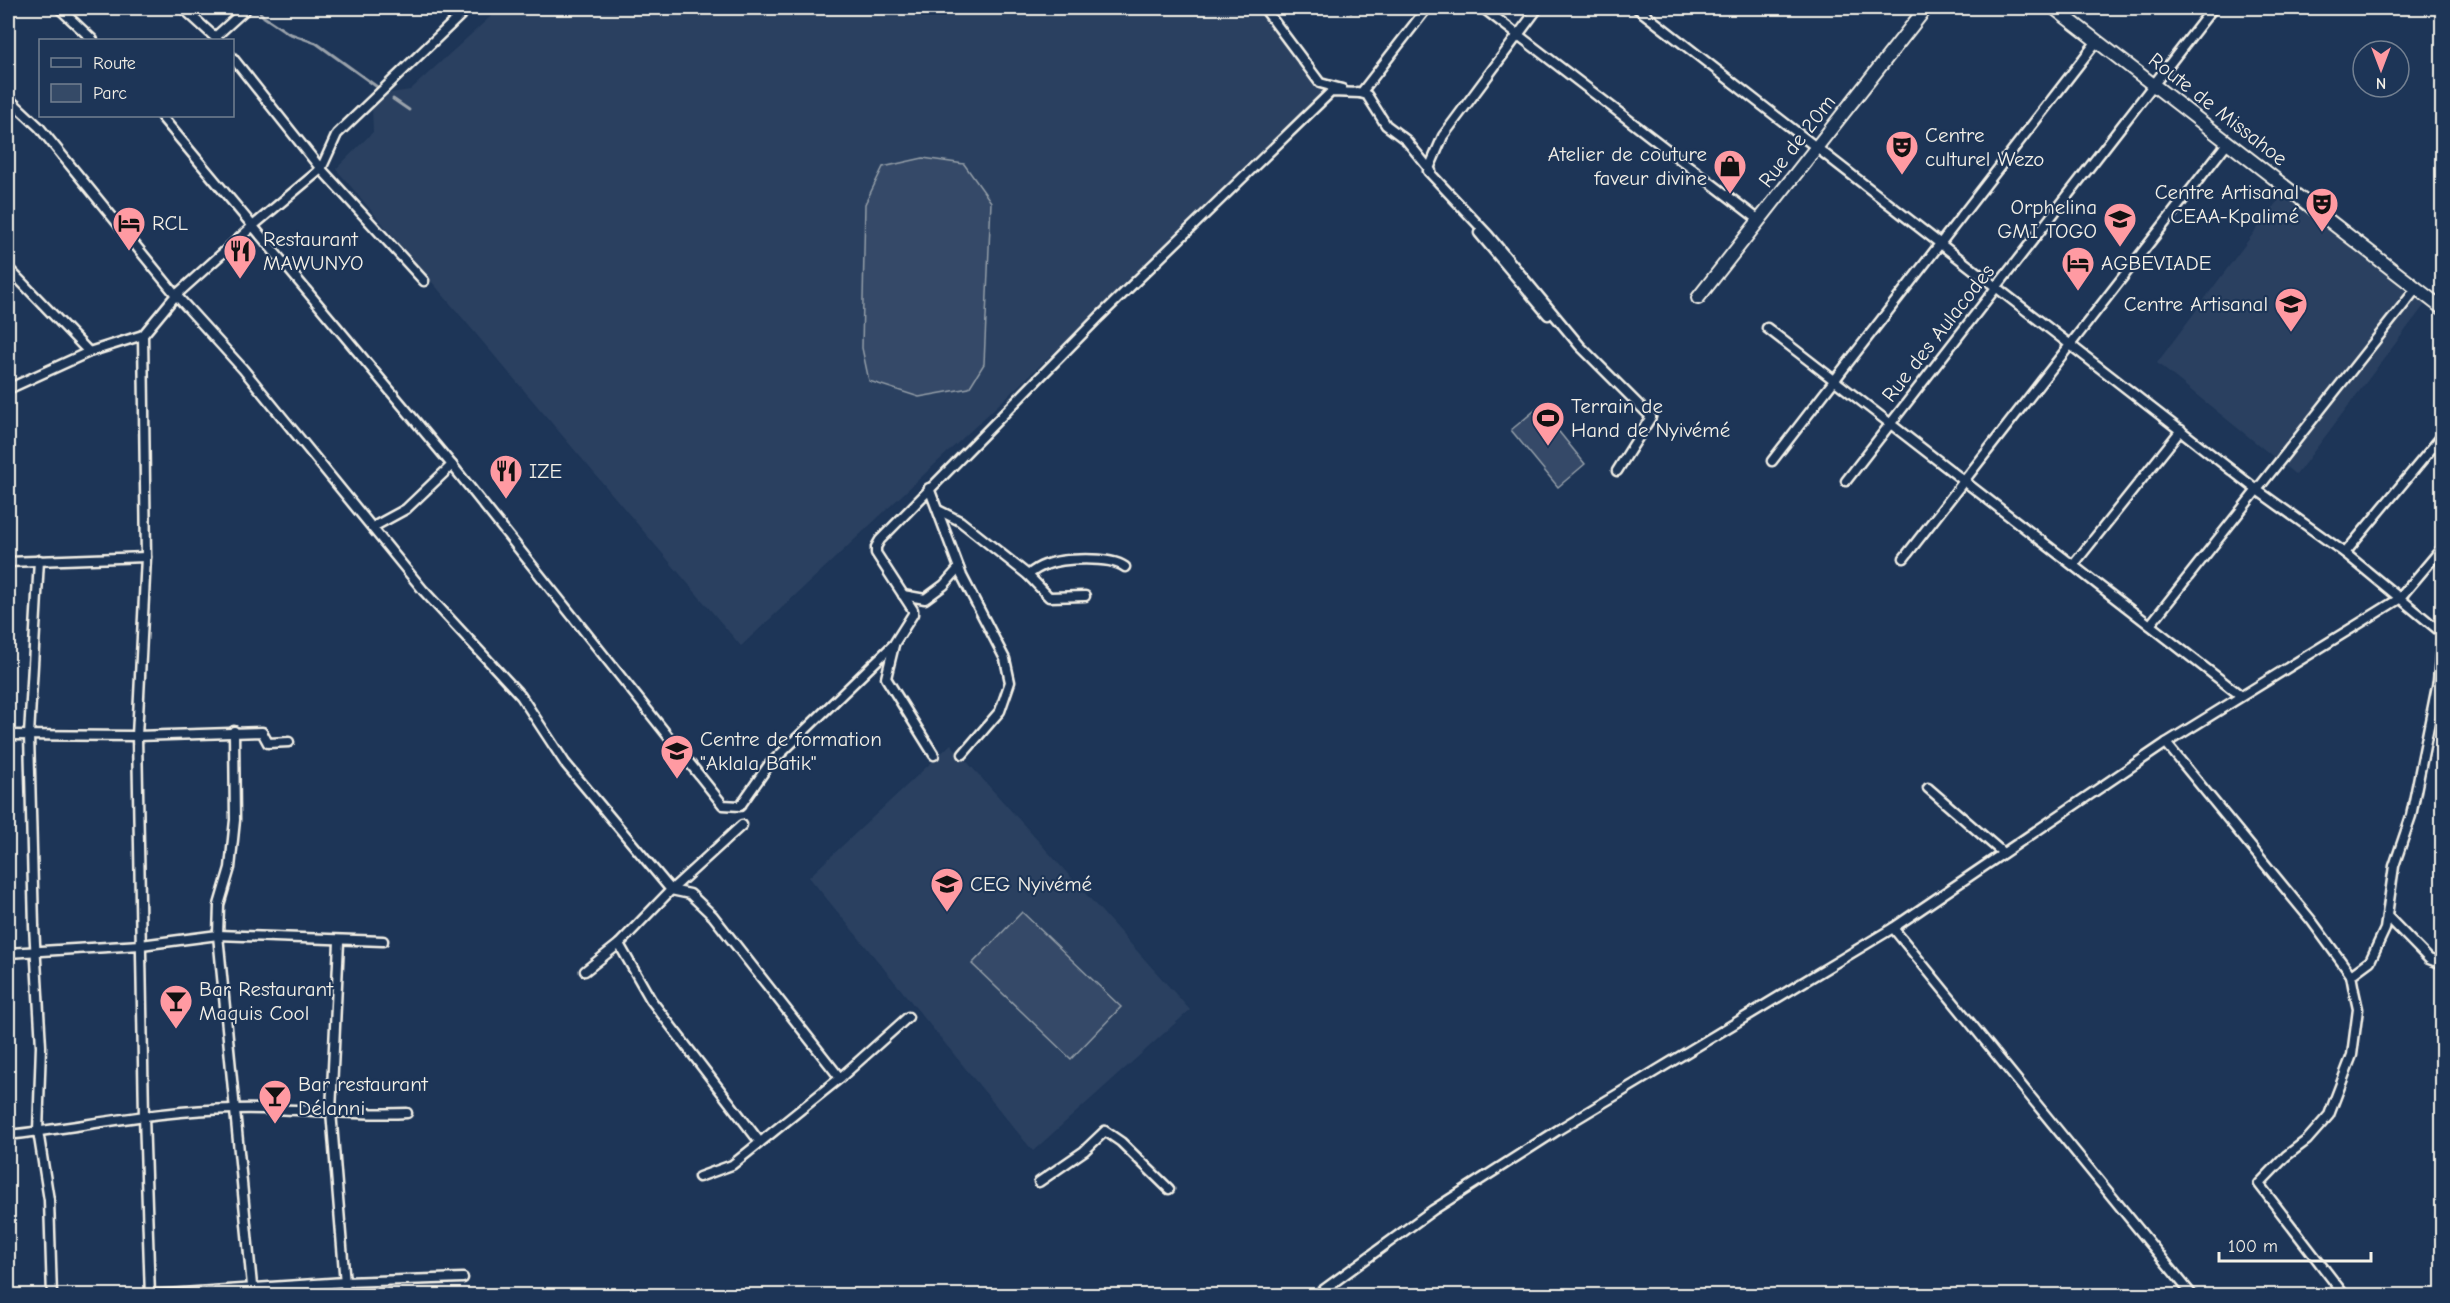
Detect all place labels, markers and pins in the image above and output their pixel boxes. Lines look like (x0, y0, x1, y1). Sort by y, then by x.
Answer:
place label: Centre culturel Wezo (1925, 123, 2044, 171)
theatre icon: Centre culturel Wezo (1884, 129, 1920, 176)
place label: Atelier de couture faveur divine (1548, 142, 1707, 190)
shop icon: Atelier de couture faveur divine (1712, 148, 1748, 195)
place label: Centre Artisanal CEAA-Kpalimé (2155, 180, 2299, 228)
theatre icon: Centre Artisanal CEAA-Kpalimé (2304, 186, 2340, 233)
place label: Orphelina GMI TOGO (1997, 195, 2097, 243)
school or university icon: Orphelina GMI TOGO (2102, 201, 2138, 248)
hotel icon: RCL (111, 205, 147, 252)
place label: RCL (152, 211, 188, 235)
place label: Restaurant MAWUNYO (263, 227, 363, 275)
restaurant icon: Restaurant MAWUNYO (222, 233, 258, 280)
hotel icon: AGBEVIADE (2060, 245, 2096, 292)
place label: AGBEVIADE (2101, 251, 2211, 275)
school or university icon: Centre Artisanal (2273, 286, 2309, 333)
place label: Centre Artisanal (2124, 292, 2268, 316)
place label: Terrain de Hand de Nyivémé (1571, 394, 1730, 442)
sports icon: Terrain de Hand de Nyivémé (1530, 400, 1566, 447)
restaurant icon: IZE (488, 453, 524, 500)
place label: IZE (529, 459, 562, 483)
place label: Centre de formation "Aklala Batik" (700, 727, 882, 775)
school or university icon: Centre de formation "Aklala Batik" (659, 733, 695, 780)
school or university icon: CEG Nyivémé (929, 866, 965, 913)
place label: CEG Nyivémé (970, 872, 1092, 896)
place label: Bar Restaurant Maquis Cool (199, 977, 334, 1025)
bar icon: Bar Restaurant Maquis Cool (158, 983, 194, 1030)
place label: Bar restaurant Délanni (298, 1072, 429, 1120)
bar icon: Bar restaurant Délanni (257, 1078, 293, 1125)

